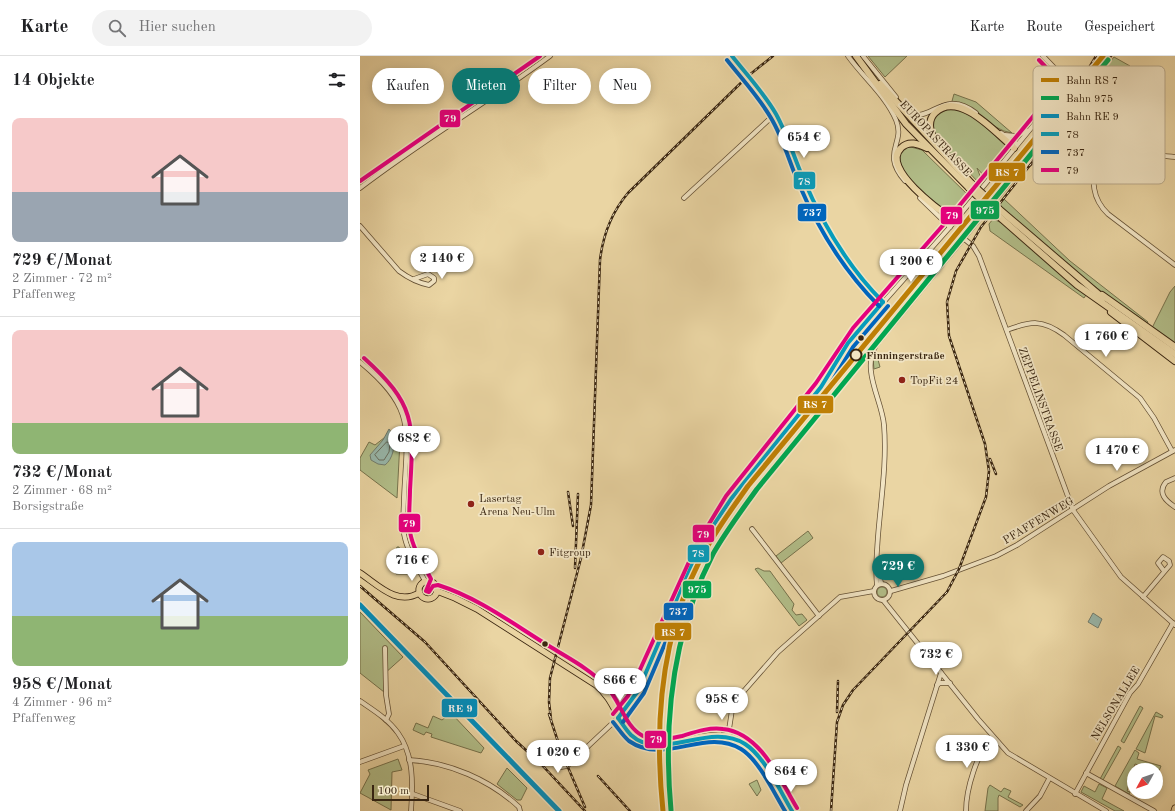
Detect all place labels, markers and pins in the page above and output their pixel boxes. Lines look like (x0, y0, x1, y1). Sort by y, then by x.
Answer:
pin: 654 € (776, 125, 832, 159)
pin: 2 140 € (405, 246, 479, 280)
pin: 1 200 € (874, 249, 948, 283)
pin: 1 760 € (1069, 324, 1143, 358)
unlabelled marker (856, 333, 866, 343)
marker: Finningerstraße (849, 348, 863, 362)
place label: Finningerstraße (866, 351, 945, 362)
marker: TopFit 24 (897, 375, 907, 385)
place label: TopFit 24 (910, 376, 958, 387)
pin: 682 € (386, 426, 442, 460)
pin: 1 470 € (1080, 438, 1154, 472)
place label: Lasertag Arena Neu-Ulm (479, 494, 555, 518)
marker: Lasertag Arena Neu-Ulm (466, 499, 476, 509)
marker: Fitgroup (536, 547, 546, 557)
pin: 716 € (384, 548, 440, 582)
place label: Fitgroup (549, 548, 591, 559)
pin: 729 € (870, 554, 926, 588)
unlabelled marker (540, 639, 550, 649)
pin: 732 € (908, 642, 964, 676)
pin: 866 € (592, 668, 648, 702)
pin: 958 € (694, 687, 750, 721)
pin: 1 330 € (930, 735, 1004, 769)
pin: 1 020 € (521, 740, 595, 774)
pin: 864 € (763, 759, 819, 793)

